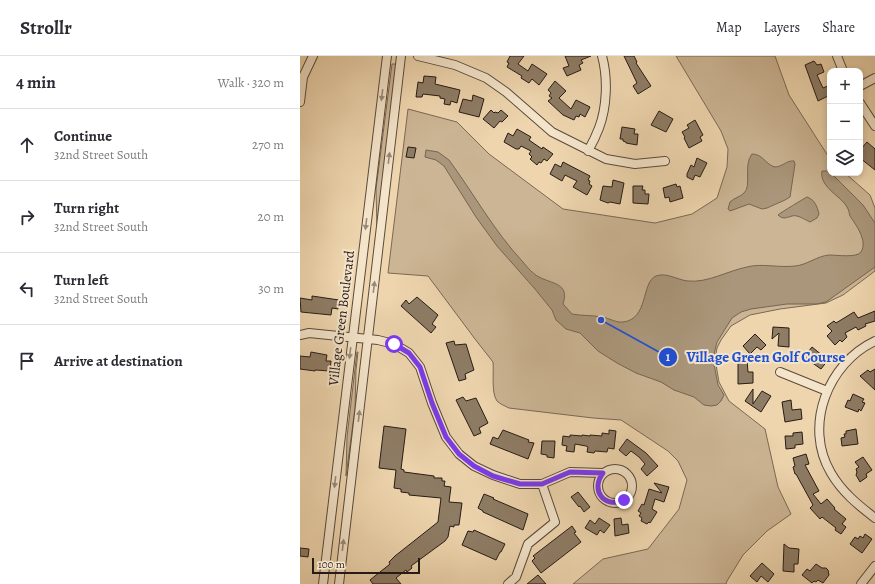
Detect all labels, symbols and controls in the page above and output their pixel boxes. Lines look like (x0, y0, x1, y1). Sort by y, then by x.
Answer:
text: Strollr (20, 15, 72, 41)
text: Map (716, 18, 742, 37)
text: Layers (764, 18, 800, 37)
text: Share (822, 18, 855, 37)
map controls (827, 68, 863, 176)
button: + (827, 68, 863, 104)
text: 4 min (16, 71, 56, 94)
text: Walk · 320 m (218, 74, 284, 91)
one-way arrow (379, 89, 385, 101)
button: − (827, 104, 863, 140)
text: Continue (54, 126, 112, 146)
icon: ahead (16, 134, 38, 156)
text: 270 m (252, 136, 284, 153)
button: layers (827, 140, 863, 176)
text: 32nd Street South (54, 146, 148, 163)
one-way arrow (386, 152, 393, 164)
text: Turn right (54, 198, 119, 218)
icon: right (16, 206, 38, 228)
text: 20 m (258, 208, 284, 225)
text: 32nd Street South (54, 218, 148, 235)
one-way arrow (363, 218, 369, 230)
street label: Village Green Boulevard (324, 249, 359, 388)
text: Turn left (54, 270, 109, 290)
icon: left (16, 278, 38, 300)
text: 30 m (258, 280, 284, 297)
one-way arrow (371, 281, 378, 293)
text: 32nd Street South (54, 290, 148, 307)
route start (385, 335, 403, 353)
callout: Village Green Golf Course (658, 344, 853, 371)
one-way arrow (347, 347, 353, 359)
text: Village Green Golf Course (686, 347, 845, 367)
text: 1 (666, 349, 671, 365)
icon: arrive (16, 350, 38, 372)
text: Arrive at destination (54, 351, 183, 371)
one-way arrow (356, 410, 362, 422)
one-way arrow (331, 476, 338, 488)
route end (615, 491, 633, 509)
one-way arrow (340, 539, 346, 551)
scale bar (312, 556, 420, 575)
text: 100 m (318, 557, 345, 572)

